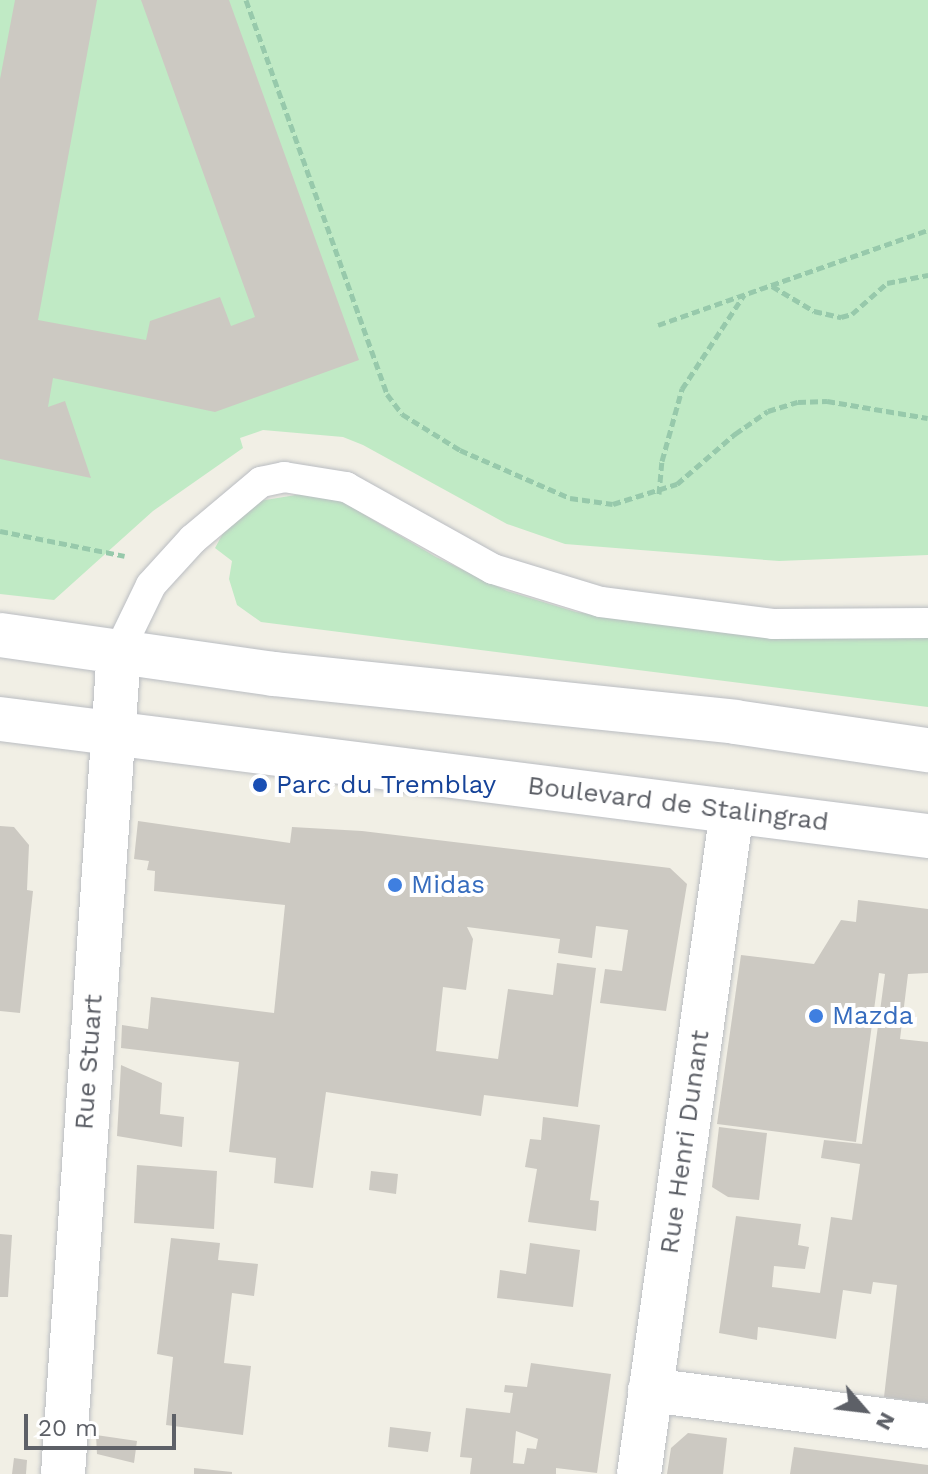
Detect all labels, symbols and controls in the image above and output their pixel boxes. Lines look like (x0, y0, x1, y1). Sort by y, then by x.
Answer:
place label: Parc du Tremblay (276, 769, 497, 801)
street label: Boulevard de Stalingrad (526, 770, 830, 838)
marker: Parc du Tremblay (251, 776, 269, 794)
place label: Midas (411, 869, 485, 901)
marker: Midas (386, 876, 404, 894)
street label: Rue Stuart (69, 993, 109, 1131)
place label: Mazda (832, 1000, 913, 1032)
marker: Mazda (807, 1007, 825, 1025)
street label: Rue Henri Dunant (654, 1028, 716, 1256)
north arrow (824, 1370, 904, 1450)
scale bar (28, 1398, 180, 1448)
text: N (871, 1408, 900, 1435)
text: 20 m (38, 1414, 98, 1442)

